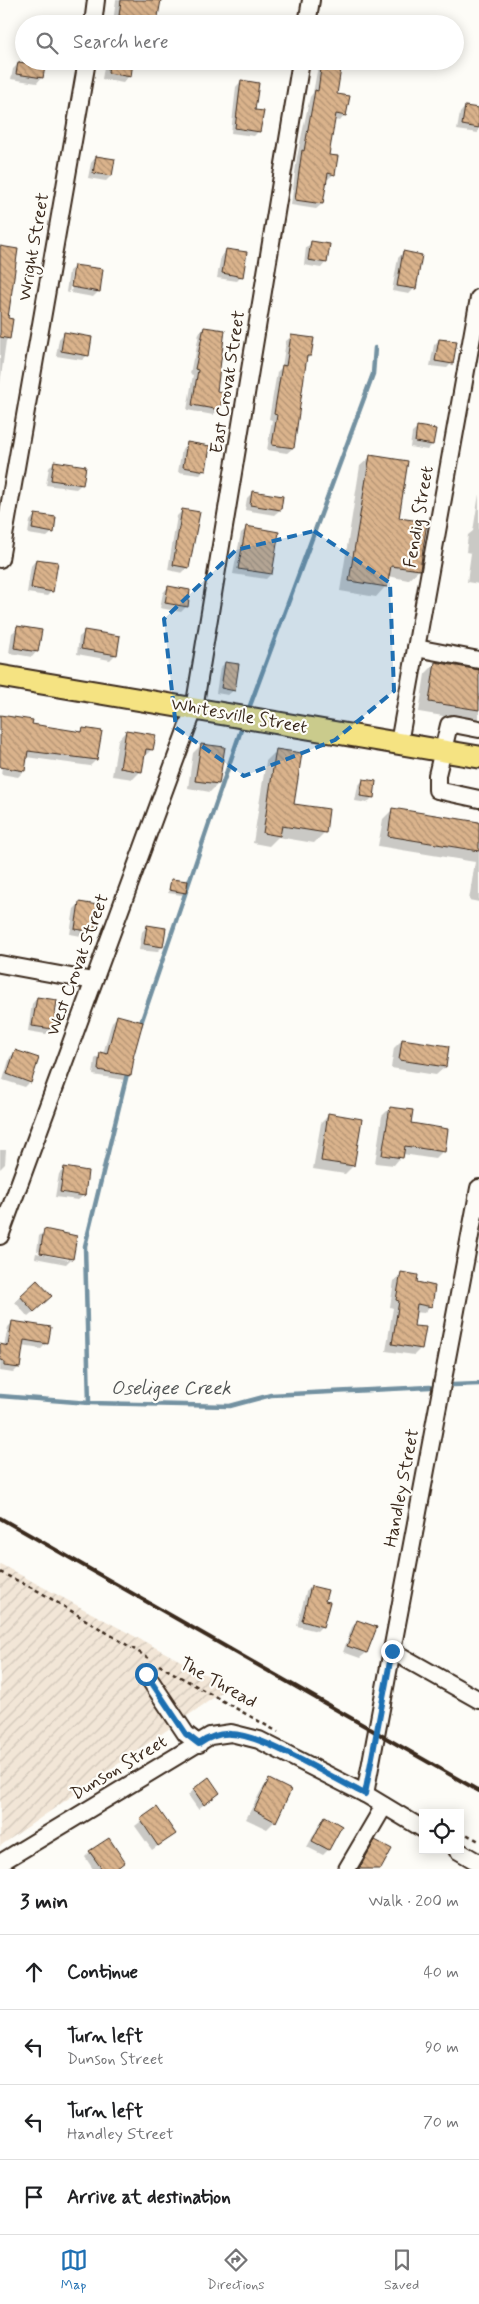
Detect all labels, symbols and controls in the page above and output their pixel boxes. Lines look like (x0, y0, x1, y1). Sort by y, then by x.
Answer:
search box (15, 15, 464, 70)
icon: search (33, 29, 61, 57)
text: Search here (73, 30, 169, 55)
street label: Wright Street (13, 191, 56, 303)
street label: East Crovat Street (205, 309, 251, 455)
street label: Fendig Street (398, 464, 440, 570)
street label: Whitesville Street (169, 692, 309, 740)
street label: West Crovat Street (41, 890, 115, 1040)
water label: Oseligee Creek (111, 1376, 231, 1401)
street label: Handley Street (379, 1427, 425, 1549)
route end (381, 1640, 404, 1663)
street label: The Thread (175, 1652, 261, 1714)
route start (135, 1663, 158, 1686)
street label: Dunson Street (66, 1730, 172, 1806)
map controls (419, 1809, 464, 1854)
button: locate (419, 1809, 464, 1854)
text: 3 min (20, 1888, 68, 1916)
text: Walk · 200 m (368, 1891, 459, 1912)
icon: ahead (20, 1958, 48, 1986)
text: Continue (67, 1960, 138, 1985)
text: 40 m (423, 1962, 459, 1983)
text: Turn left (67, 2024, 143, 2049)
icon: left (20, 2033, 48, 2061)
text: 90 m (425, 2037, 459, 2058)
text: Dunson Street (67, 2049, 163, 2070)
text: Turn left (67, 2099, 143, 2124)
icon: left (20, 2108, 48, 2136)
text: 70 m (423, 2112, 459, 2133)
text: Handley Street (67, 2124, 174, 2145)
icon: arrive (20, 2183, 48, 2211)
text: Arrive at destination (67, 2185, 231, 2210)
tab: Map (60, 2246, 88, 2294)
tab: Directions (207, 2246, 265, 2294)
tab: Saved (384, 2246, 419, 2294)

